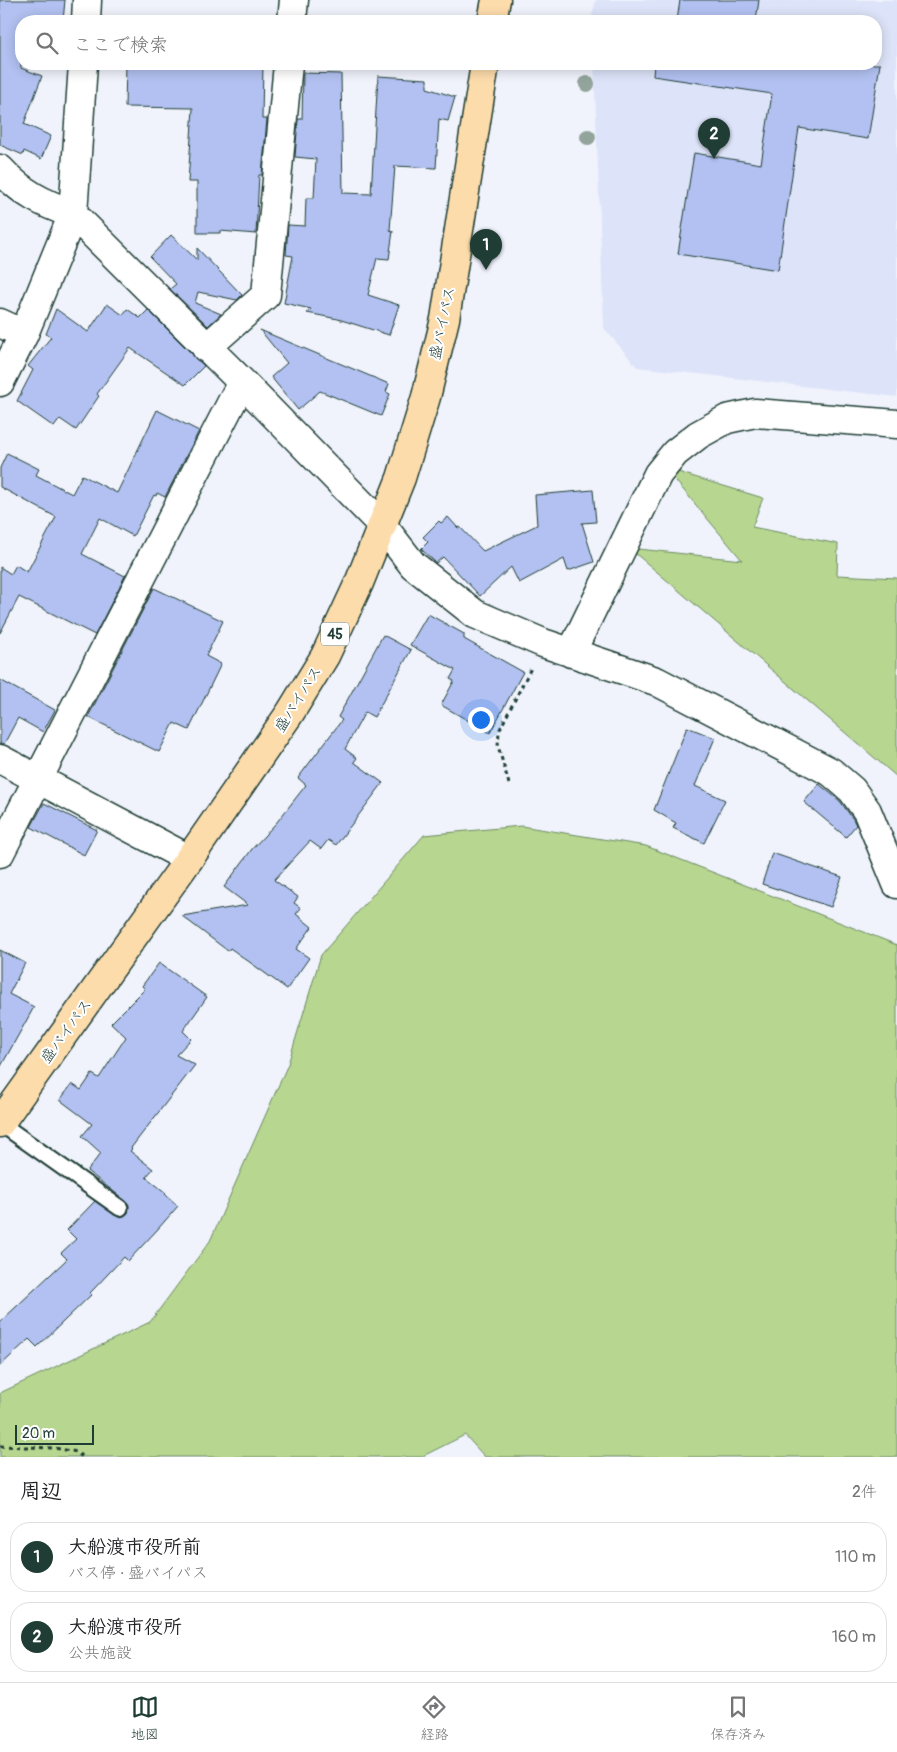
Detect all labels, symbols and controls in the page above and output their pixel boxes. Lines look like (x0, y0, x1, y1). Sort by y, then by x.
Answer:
search box (15, 15, 882, 70)
icon: search (33, 29, 61, 57)
text: ここで検索 (73, 33, 168, 57)
pin: 2 (698, 118, 730, 159)
pin: 1 (470, 229, 502, 270)
street label: 盛バイパス (425, 285, 460, 362)
road number: 45 (321, 622, 349, 646)
street label: 盛バイパス (271, 663, 326, 736)
your location (468, 707, 494, 733)
street label: 盛バイパス (37, 995, 96, 1067)
scale bar (15, 1422, 94, 1445)
text: 20 m (22, 1425, 55, 1442)
text: 周辺 (20, 1478, 62, 1505)
text: 2件 (852, 1482, 877, 1502)
text: 大船渡市役所前 (68, 1535, 201, 1559)
text: 1 (34, 1547, 40, 1567)
text: 110 m (835, 1547, 876, 1567)
text: バス停 · 盛バイパス (68, 1563, 208, 1583)
text: 大船渡市役所 (68, 1615, 182, 1639)
text: 2 (33, 1627, 41, 1647)
text: 160 m (832, 1627, 876, 1647)
text: 公共施設 (68, 1643, 132, 1663)
tab: 地図 (131, 1693, 159, 1743)
tab: 経路 (420, 1693, 448, 1743)
tab: 保存済み (710, 1693, 766, 1743)

